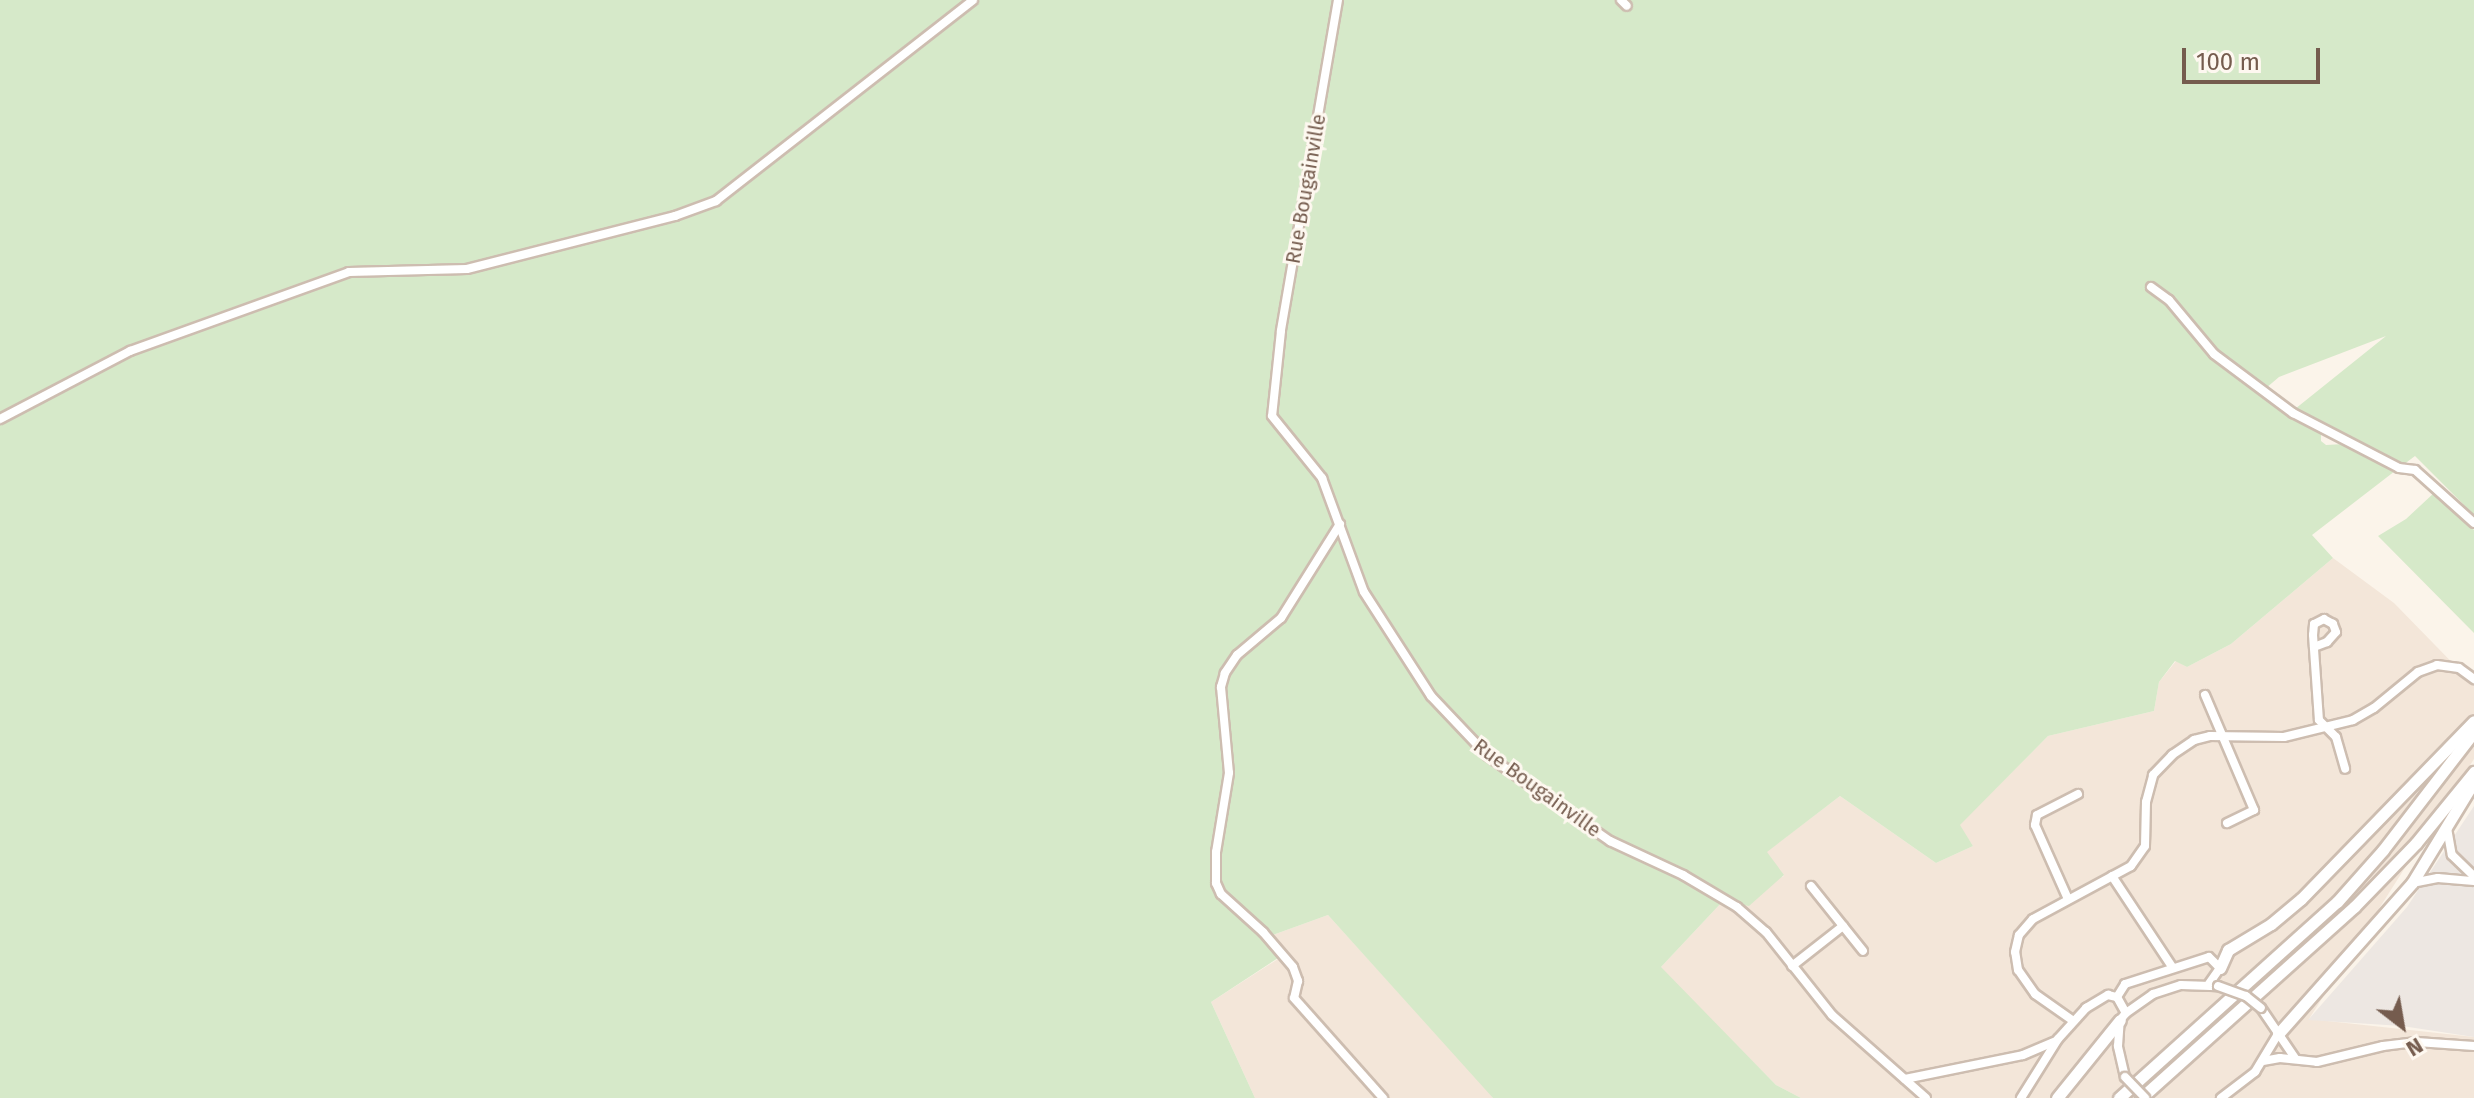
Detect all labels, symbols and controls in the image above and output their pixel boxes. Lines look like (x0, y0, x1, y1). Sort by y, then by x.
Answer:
scale bar (2186, 32, 2324, 82)
text: 100 m (2196, 48, 2260, 76)
street label: Rue Bougainville (1281, 112, 1331, 266)
street label: Rue Bougainville (1469, 734, 1605, 842)
north arrow (2362, 986, 2442, 1066)
text: N (2401, 1032, 2428, 1062)

